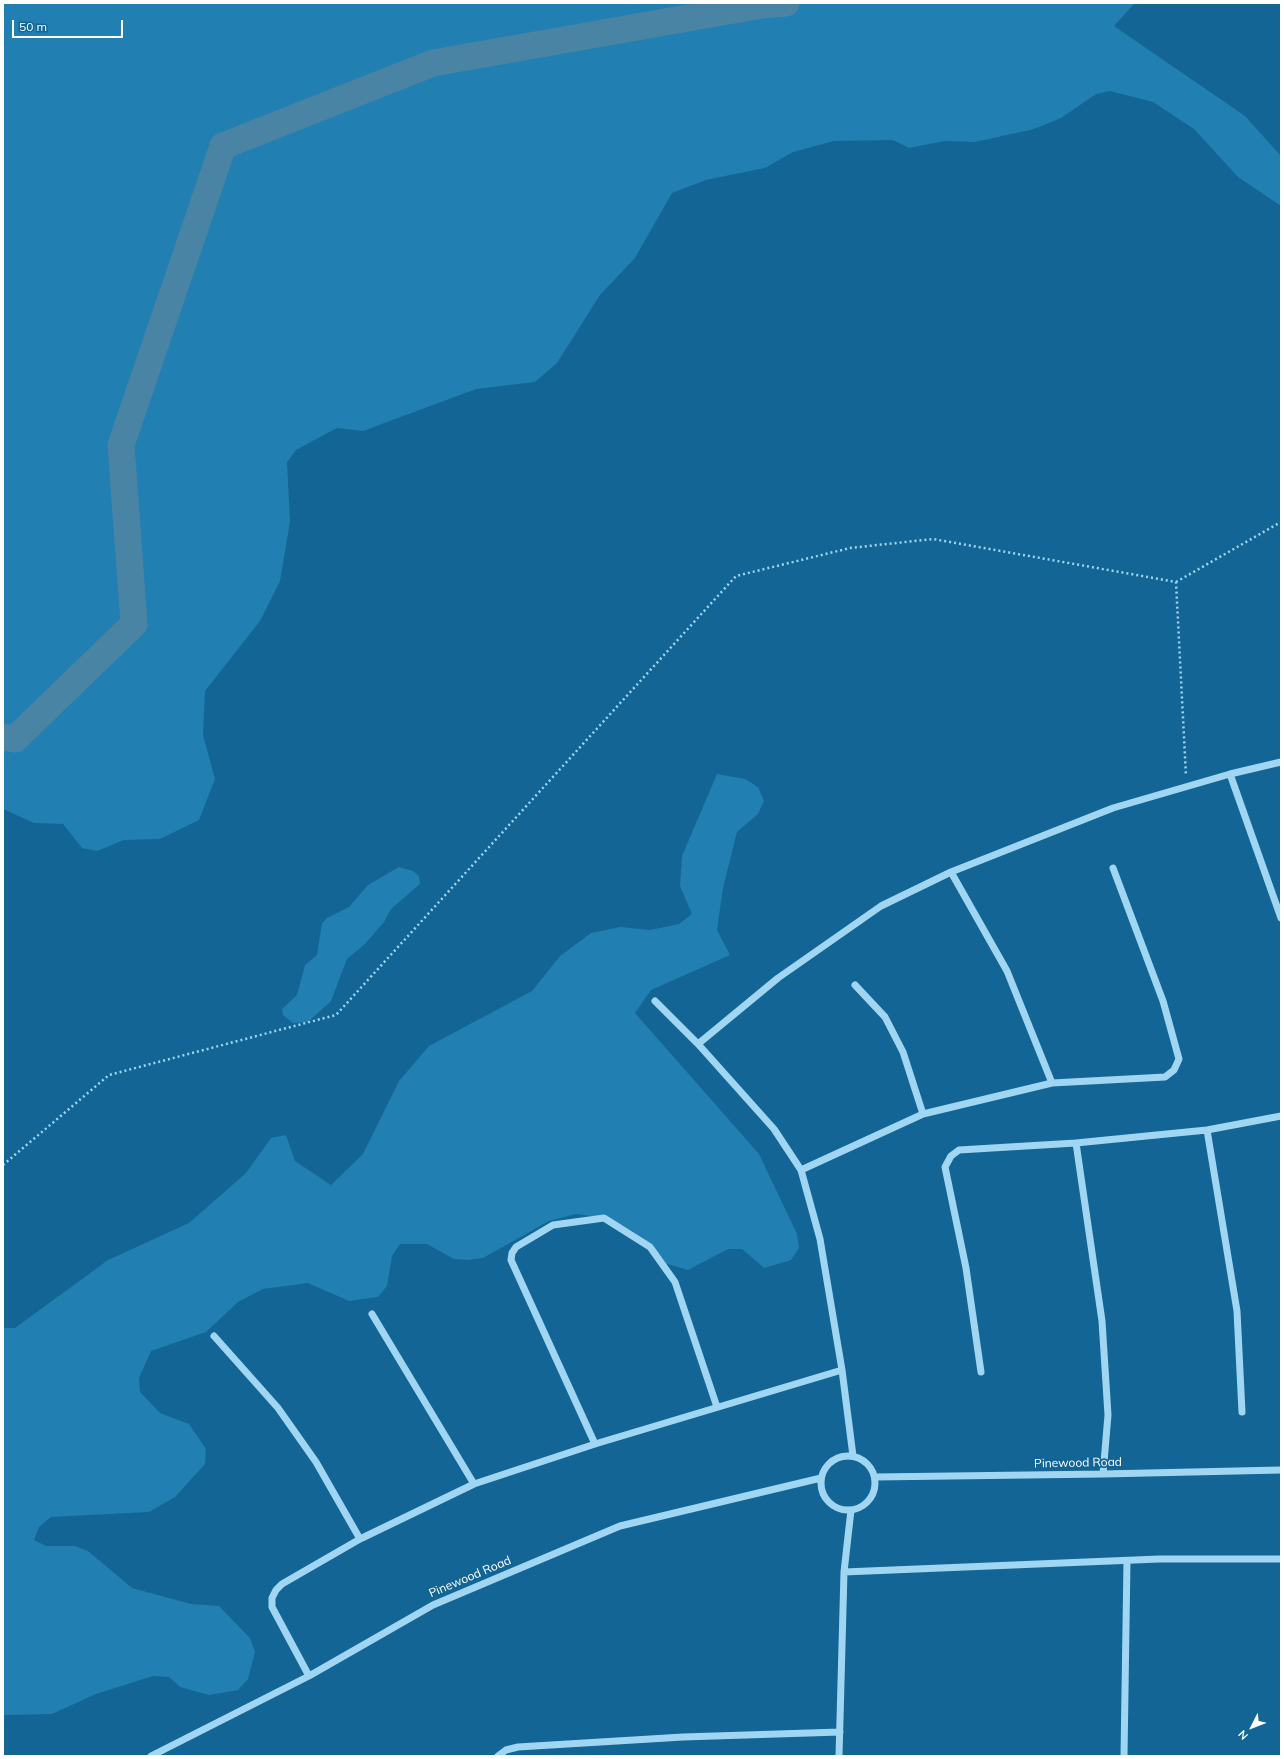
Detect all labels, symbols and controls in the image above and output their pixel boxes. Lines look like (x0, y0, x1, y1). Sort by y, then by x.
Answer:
scale bar (14, 12, 125, 38)
text: 50 m (19, 19, 47, 34)
street label: Pinewood Road (1034, 1455, 1122, 1471)
street label: Pinewood Road (427, 1553, 513, 1601)
north arrow (1232, 1707, 1272, 1747)
text: N (1235, 1727, 1251, 1743)

